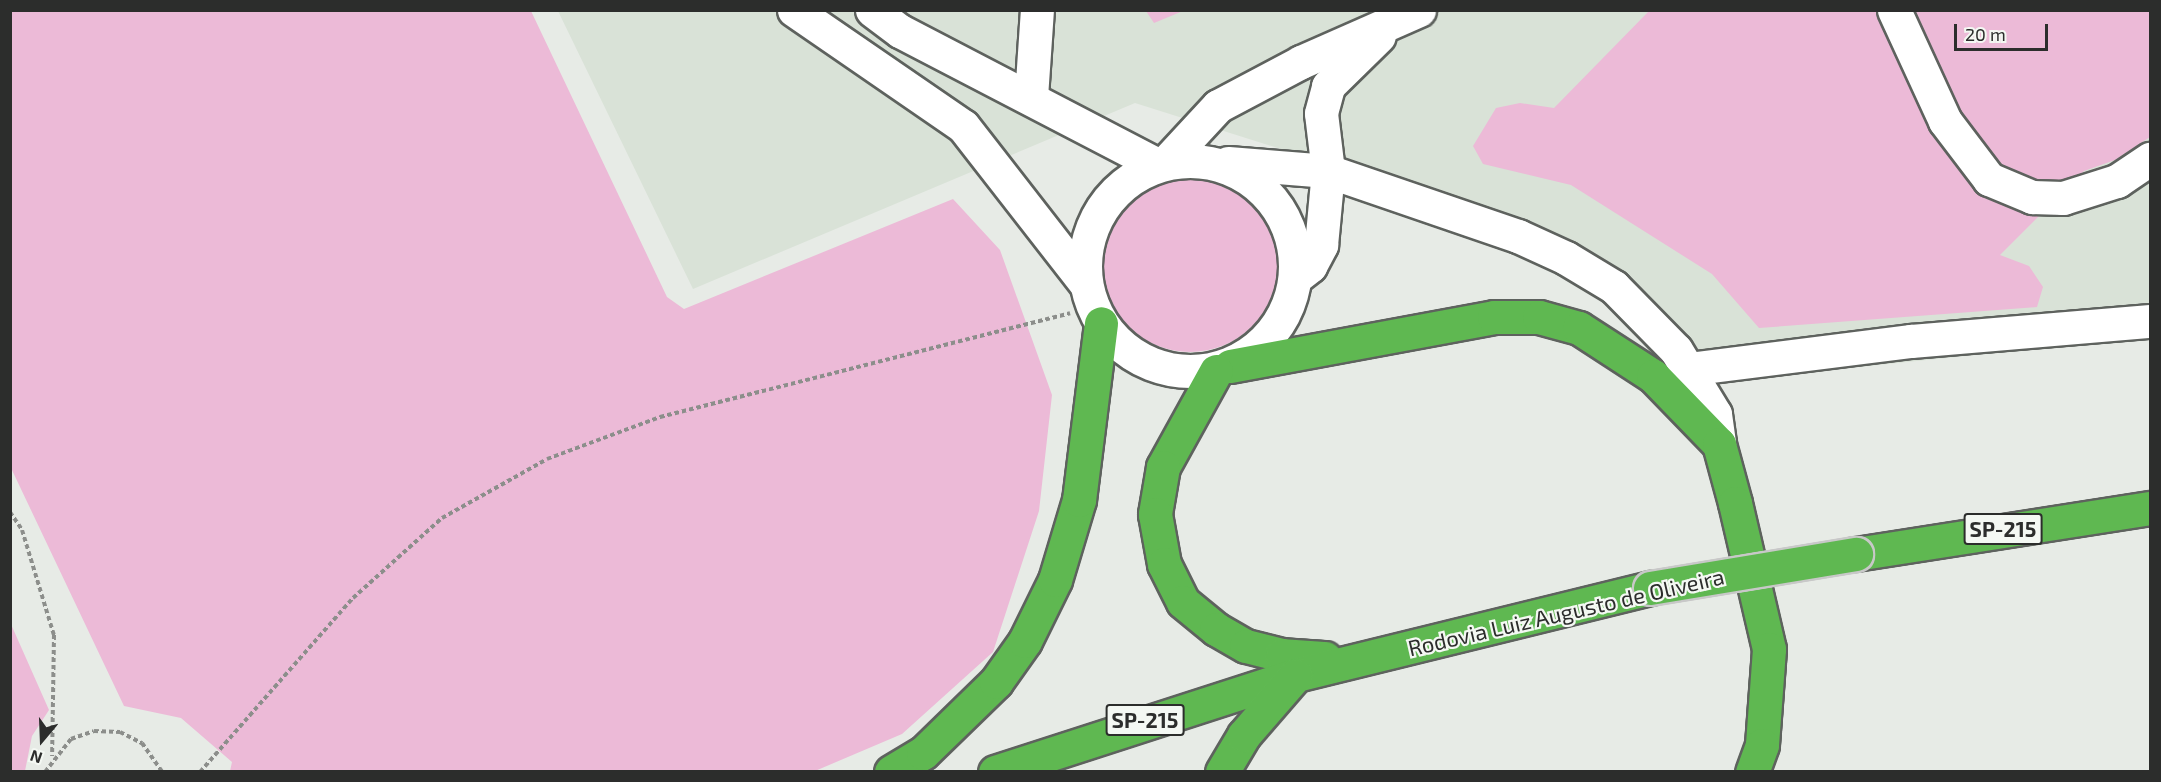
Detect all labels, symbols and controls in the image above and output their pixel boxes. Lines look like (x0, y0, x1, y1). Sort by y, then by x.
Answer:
scale bar (1957, 12, 2052, 50)
text: 20 m (1965, 23, 2006, 45)
road number: SP-215 (1962, 511, 2044, 547)
street label: Rodovia Luiz Augusto de Oliveira (1405, 563, 1727, 661)
road number: SP-215 (1104, 702, 1186, 738)
north arrow (12, 710, 72, 770)
text: N (27, 747, 45, 768)

